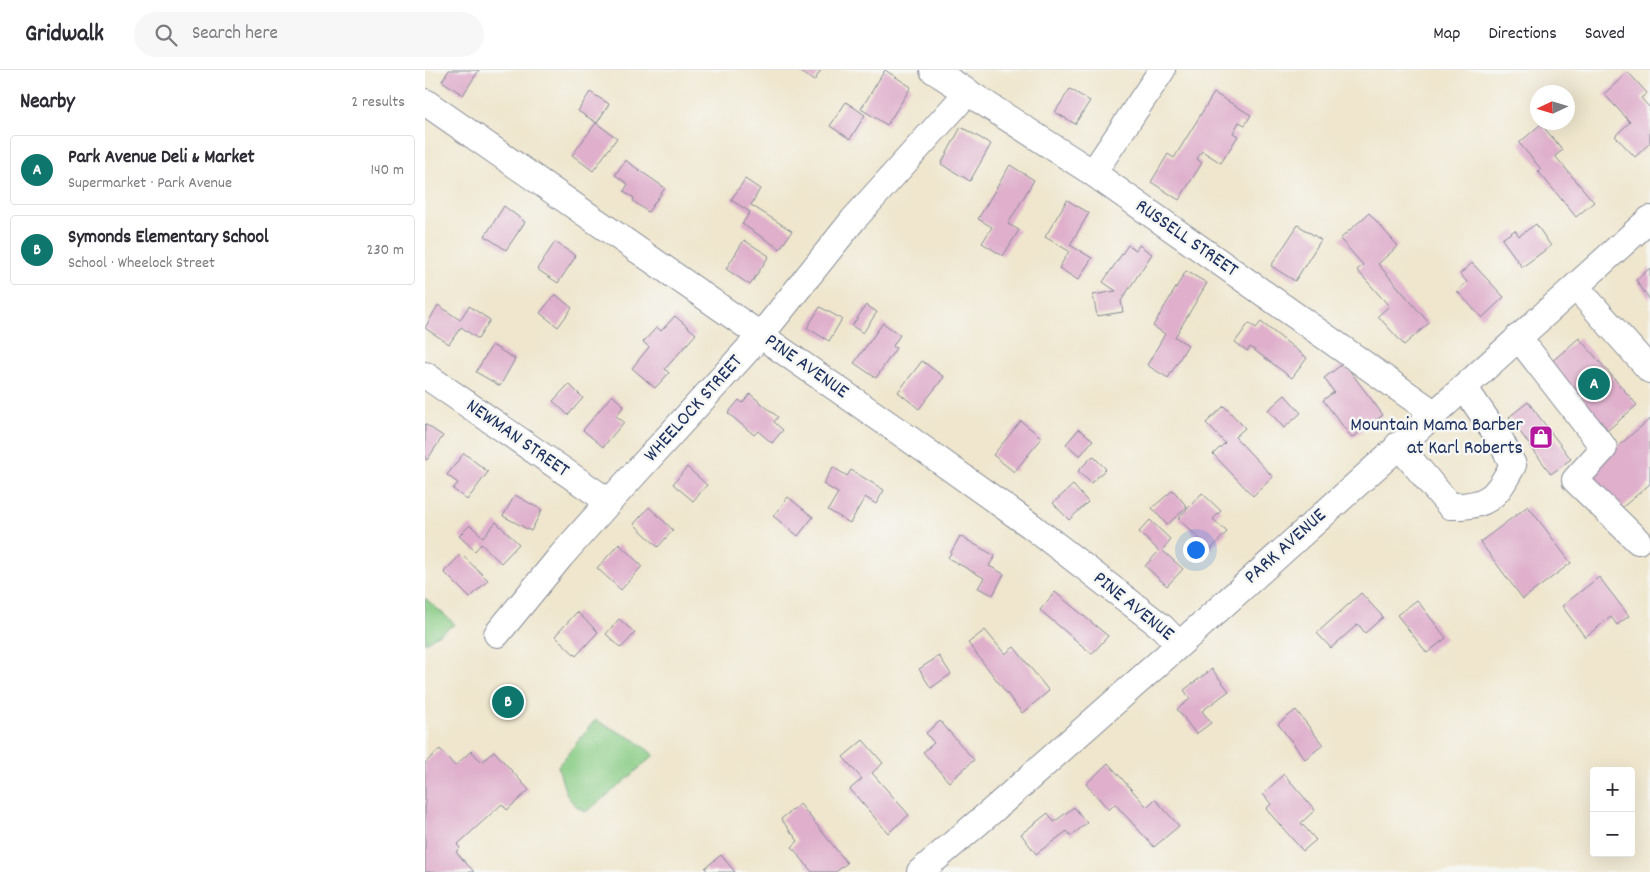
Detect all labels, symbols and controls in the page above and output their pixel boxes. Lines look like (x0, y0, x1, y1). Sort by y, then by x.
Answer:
search box (134, 12, 484, 57)
text: Gridwalk (25, 18, 104, 52)
icon: search (152, 21, 180, 49)
text: Search here (192, 21, 278, 48)
text: Map (1433, 22, 1460, 47)
text: Directions (1488, 22, 1557, 47)
text: Saved (1585, 22, 1625, 47)
north arrow (1530, 85, 1575, 130)
text: Nearby (20, 88, 75, 118)
text: 2 results (351, 91, 405, 114)
text: Park Avenue Deli & Market (68, 145, 255, 172)
text: A (33, 159, 41, 182)
text: 140 m (370, 159, 404, 182)
text: Supermarket · Park Avenue (68, 172, 232, 195)
street label: RUSSELL STREET (1129, 193, 1243, 285)
text: Symonds Elementary School (68, 225, 269, 252)
text: B (33, 239, 41, 262)
text: 230 m (367, 239, 404, 262)
text: School · Wheelock Street (68, 252, 215, 275)
street label: PINE AVENUE (758, 328, 854, 406)
street label: WHEELOCK STREET (638, 349, 750, 469)
pin: A (1578, 365, 1610, 403)
street label: NEWMAN STREET (460, 393, 574, 485)
place label: Mountain Mama Barber at Karl Roberts (1350, 412, 1524, 463)
shop icon: Mountain Mama Barber at Karl Roberts (1528, 424, 1554, 450)
street label: PARK AVENUE (1239, 503, 1333, 591)
your location (1183, 537, 1209, 563)
street label: PINE AVENUE (1086, 566, 1180, 648)
pin: B (492, 683, 524, 721)
map controls (1590, 767, 1635, 857)
button: + (1590, 767, 1635, 812)
button: − (1590, 812, 1635, 857)

